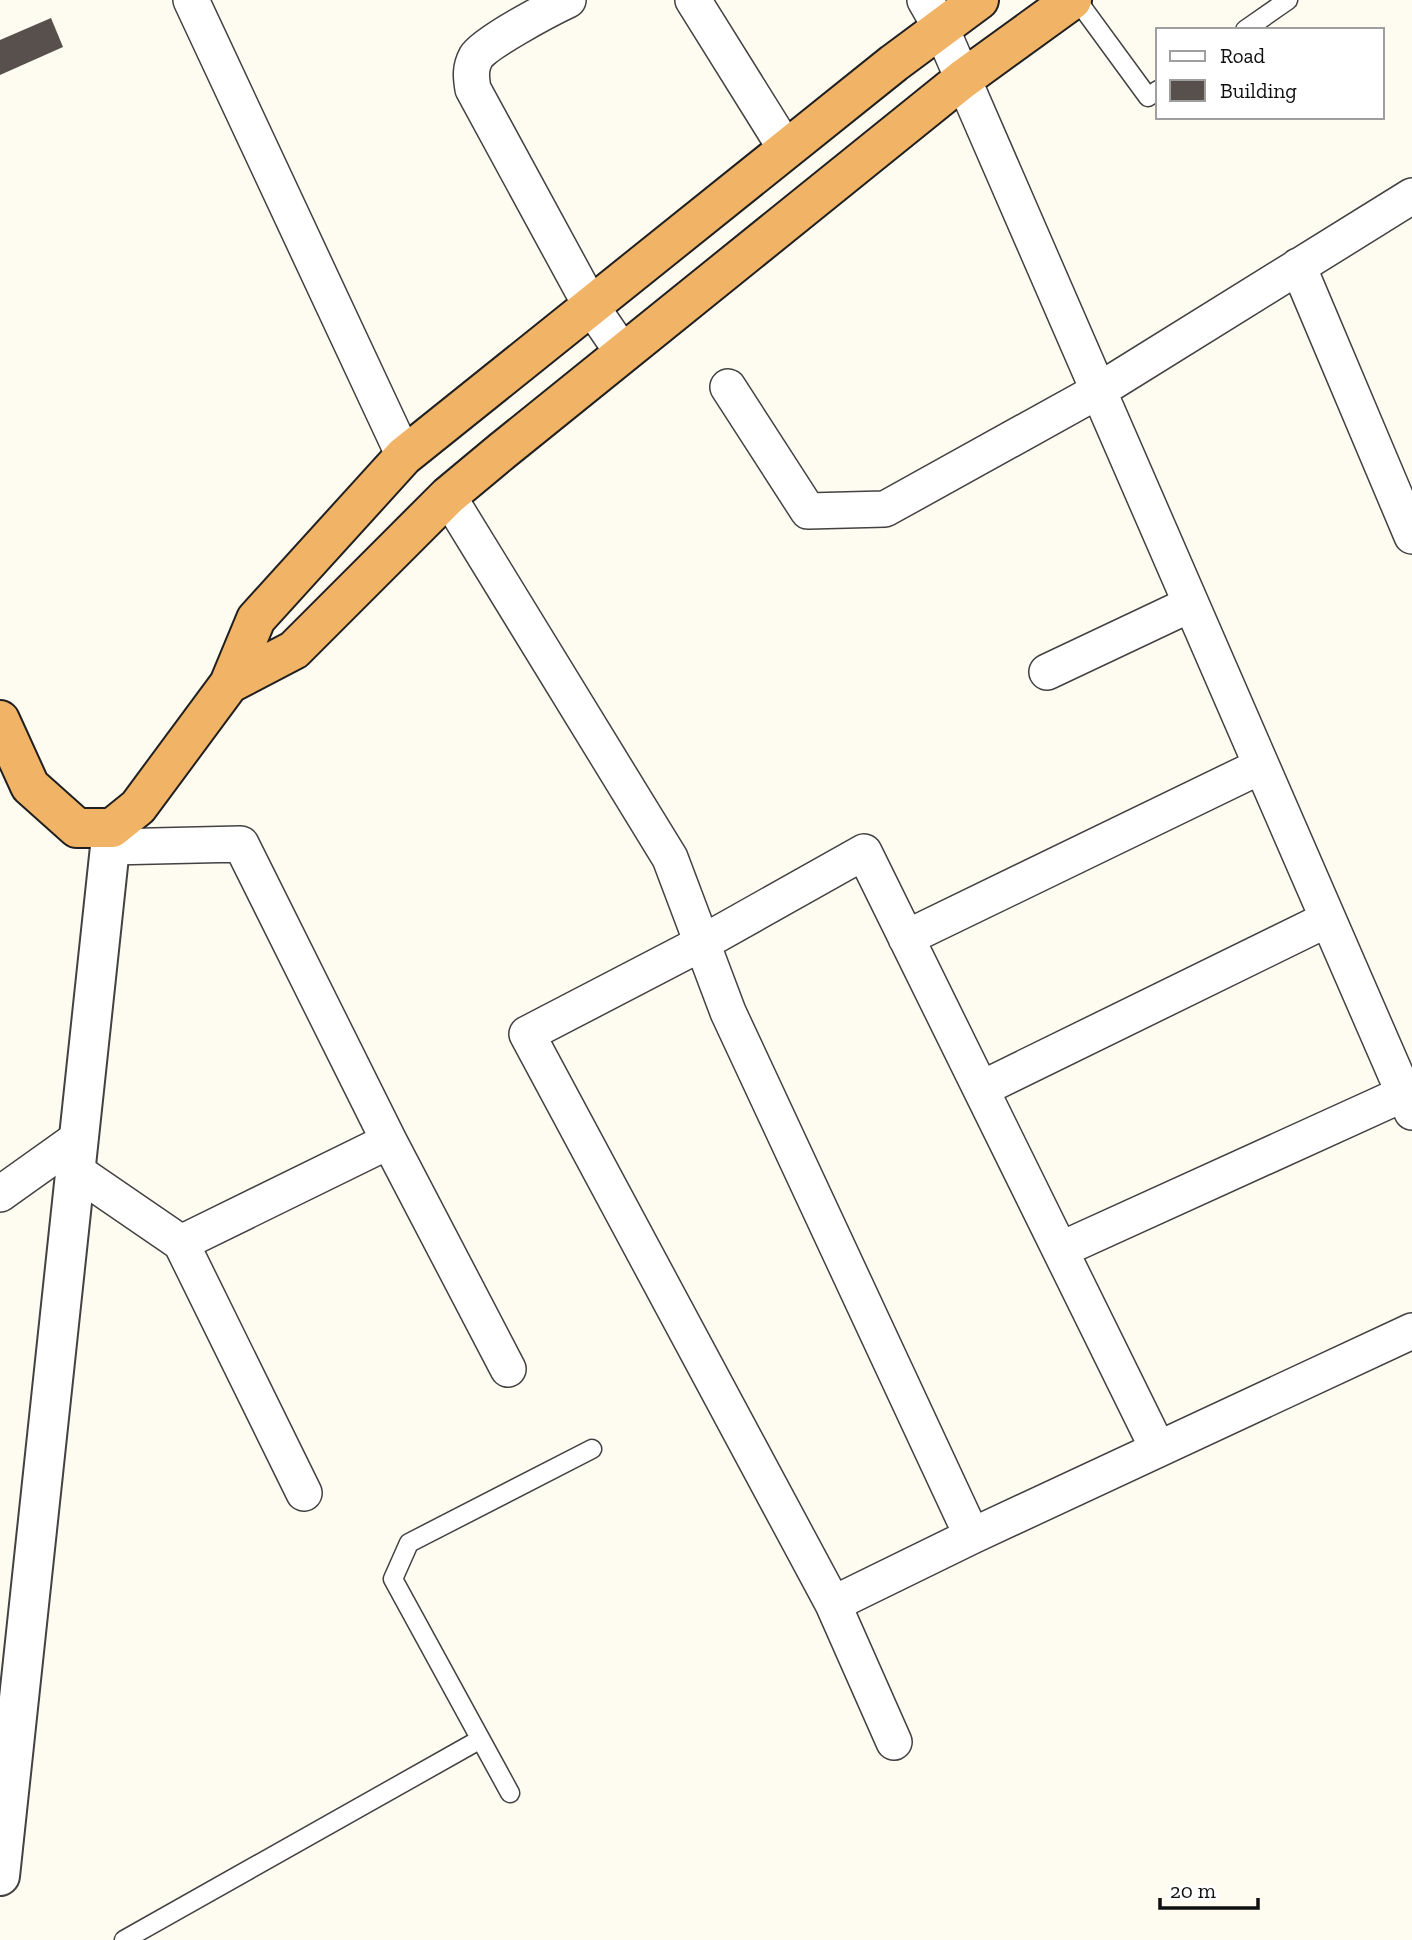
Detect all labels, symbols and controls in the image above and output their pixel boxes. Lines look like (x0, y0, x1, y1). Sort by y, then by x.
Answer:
legend (1156, 28, 1384, 119)
text: Road (1220, 43, 1266, 68)
text: Building (1220, 78, 1297, 103)
scale bar (1160, 1867, 1258, 1911)
text: 20 m (1170, 1878, 1216, 1903)

